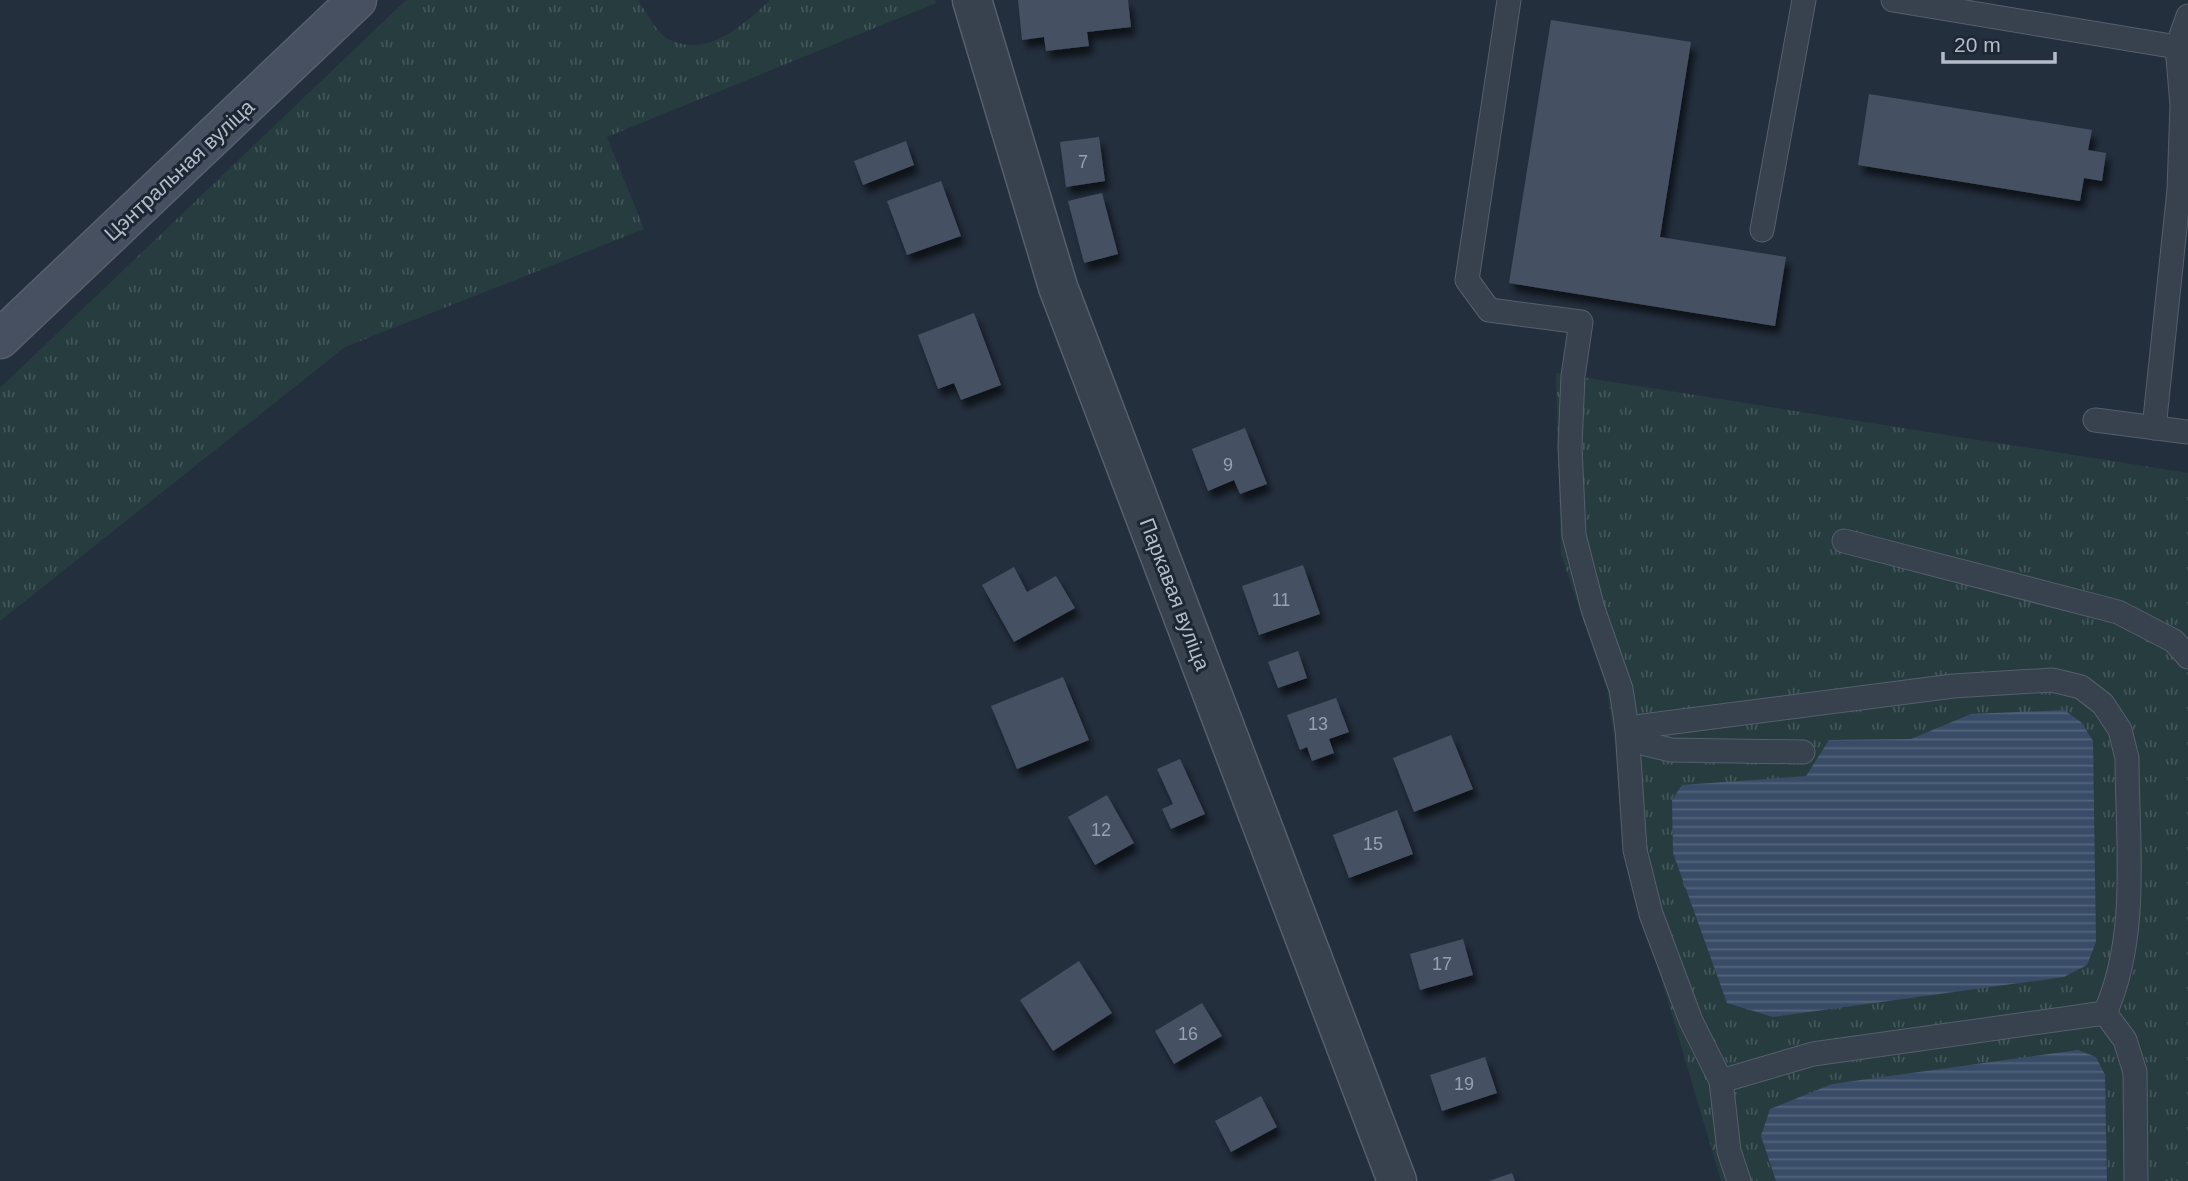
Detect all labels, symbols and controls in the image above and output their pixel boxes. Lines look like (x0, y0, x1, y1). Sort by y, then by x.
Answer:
scale bar (1943, 21, 2055, 65)
text: 20 m (1954, 33, 2001, 56)
street label: Цэнтральная вуліца (100, 95, 259, 245)
house number: 7 (1078, 152, 1088, 172)
house number: 9 (1223, 455, 1233, 475)
street label: Паркавая вуліца (1135, 515, 1215, 674)
house number: 11 (1272, 590, 1290, 610)
house number: 13 (1308, 714, 1328, 734)
house number: 12 (1091, 820, 1111, 840)
house number: 15 (1363, 834, 1383, 854)
house number: 17 (1432, 954, 1452, 974)
house number: 16 (1178, 1024, 1198, 1044)
house number: 19 (1454, 1074, 1474, 1094)

